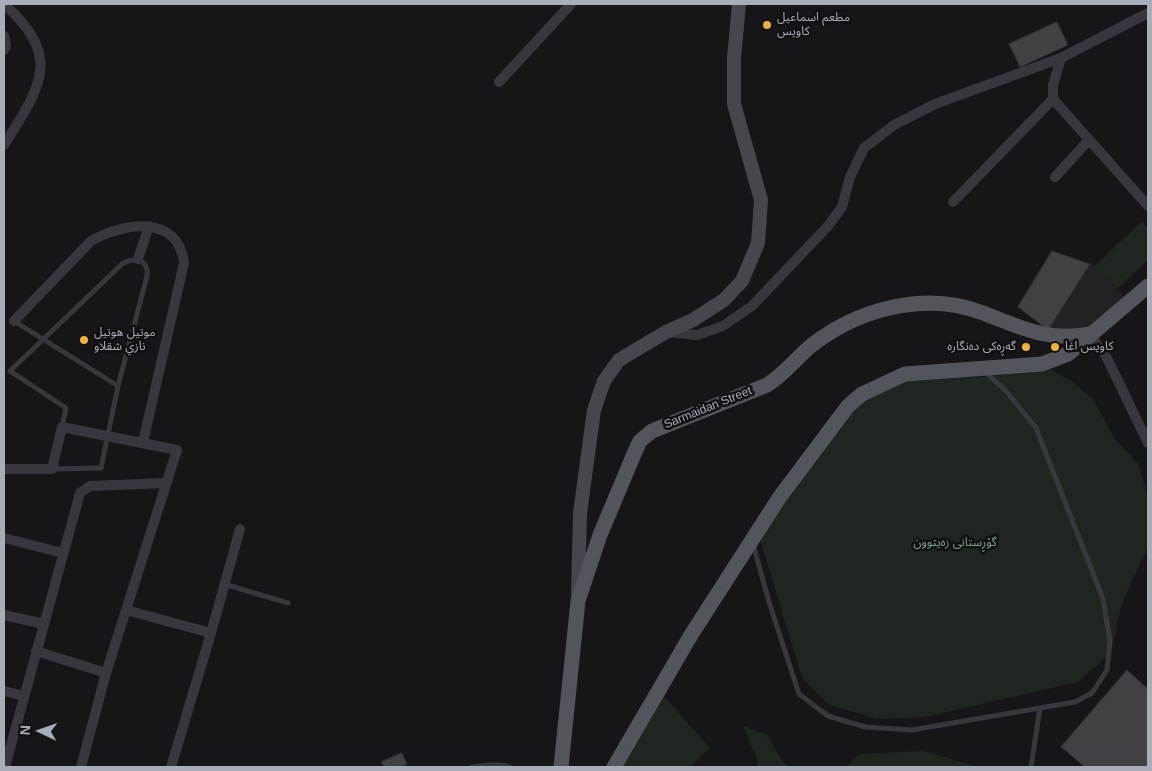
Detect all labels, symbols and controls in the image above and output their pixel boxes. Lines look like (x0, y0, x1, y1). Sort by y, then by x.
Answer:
place label: مطعم اسماعیل کاویس (777, 11, 850, 39)
marker: مطعم اسماعیل کاویس (761, 19, 773, 31)
place label: موتيل هوتيل نازي شقلاو (94, 326, 155, 354)
marker: موتيل هوتيل نازي شقلاو (78, 334, 90, 346)
place label: گەڕەکی دەنگارە (947, 340, 1016, 354)
place label: كاويس اغا (1065, 340, 1113, 354)
marker: گەڕەکی دەنگارە (1020, 341, 1032, 353)
marker: كاويس اغا (1049, 341, 1061, 353)
street label: Sarmaidan Street (662, 384, 754, 432)
park label: گۆڕستانی زەیتوون (913, 536, 997, 550)
north arrow (15, 706, 65, 756)
text: N (17, 725, 33, 736)

